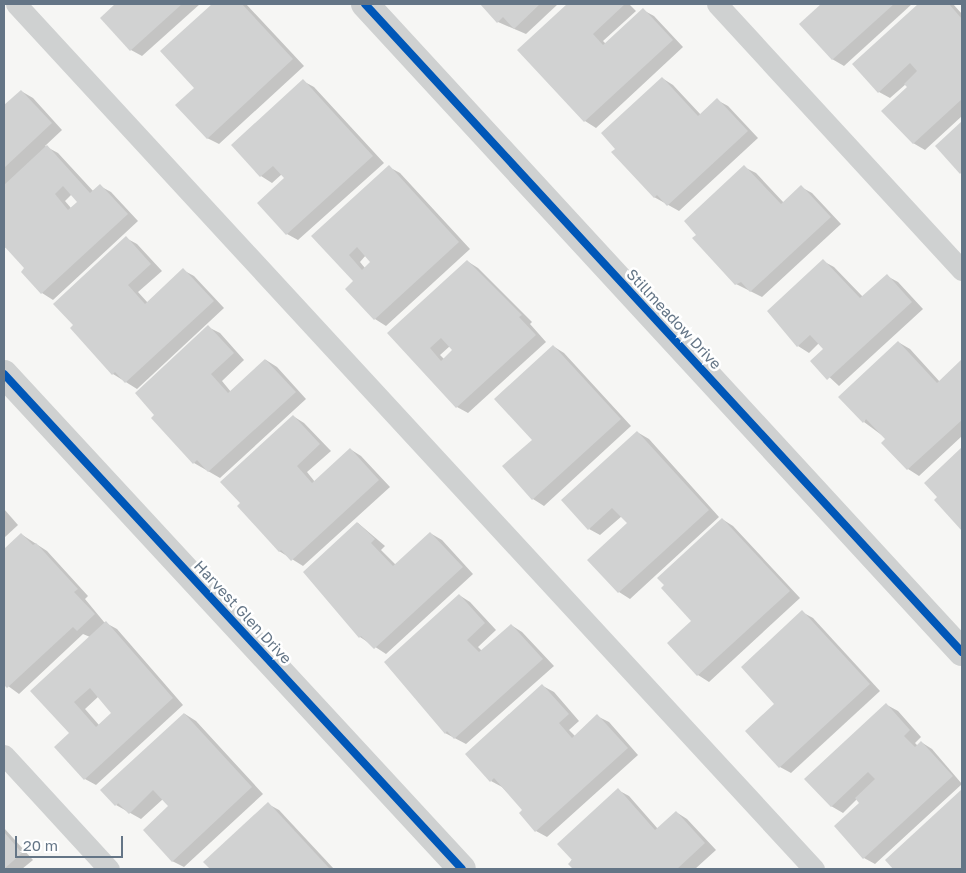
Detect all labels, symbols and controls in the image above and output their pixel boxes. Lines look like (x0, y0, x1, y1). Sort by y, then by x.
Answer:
street label: Stillmeadow Drive (623, 265, 725, 373)
street label: Harvest Glen Drive (190, 557, 296, 667)
scale bar (18, 826, 125, 858)
text: 20 m (23, 836, 58, 854)

